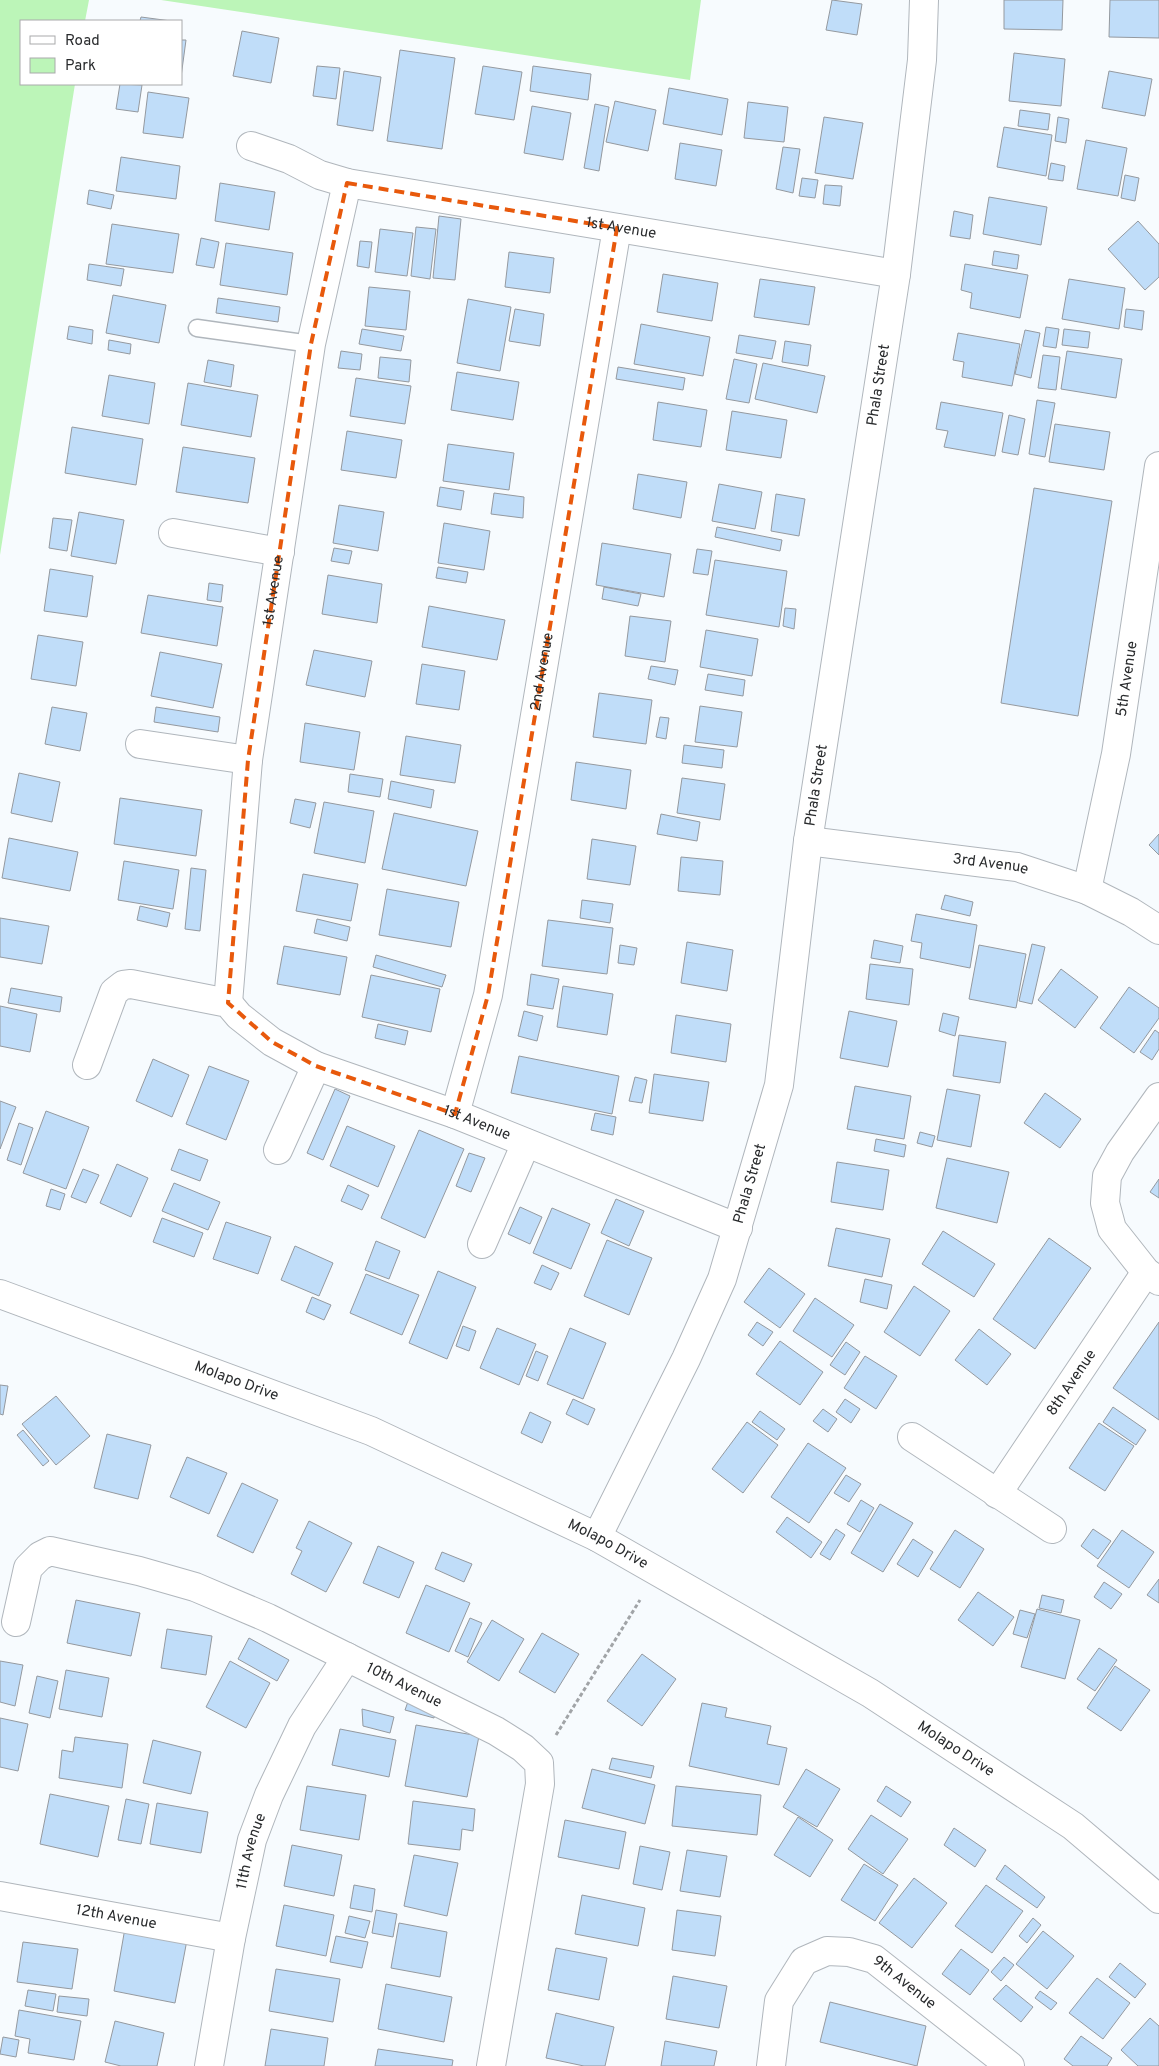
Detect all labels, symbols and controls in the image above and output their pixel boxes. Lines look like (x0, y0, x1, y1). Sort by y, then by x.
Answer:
legend (20, 20, 182, 85)
text: Road (65, 32, 100, 51)
text: Park (65, 57, 96, 76)
street label: 1st Avenue (584, 213, 658, 244)
street label: Phala Street (863, 343, 894, 427)
street label: 1st Avenue (259, 554, 288, 627)
street label: 2nd Avenue (526, 631, 558, 713)
street label: 5th Avenue (1112, 640, 1142, 718)
street label: Phala Street (801, 743, 832, 828)
street label: 3rd Avenue (952, 850, 1031, 880)
street label: 1st Avenue (441, 1101, 513, 1145)
street label: Phala Street (729, 1141, 771, 1226)
street label: 8th Avenue (1043, 1346, 1101, 1420)
street label: Molapo Drive (192, 1357, 281, 1406)
street label: Molapo Drive (564, 1515, 651, 1574)
street label: 10th Avenue (363, 1659, 445, 1712)
street label: Molapo Drive (913, 1717, 998, 1781)
street label: 11th Avenue (232, 1810, 271, 1891)
street label: 12th Avenue (74, 1900, 158, 1934)
street label: 9th Avenue (868, 1952, 940, 2014)

